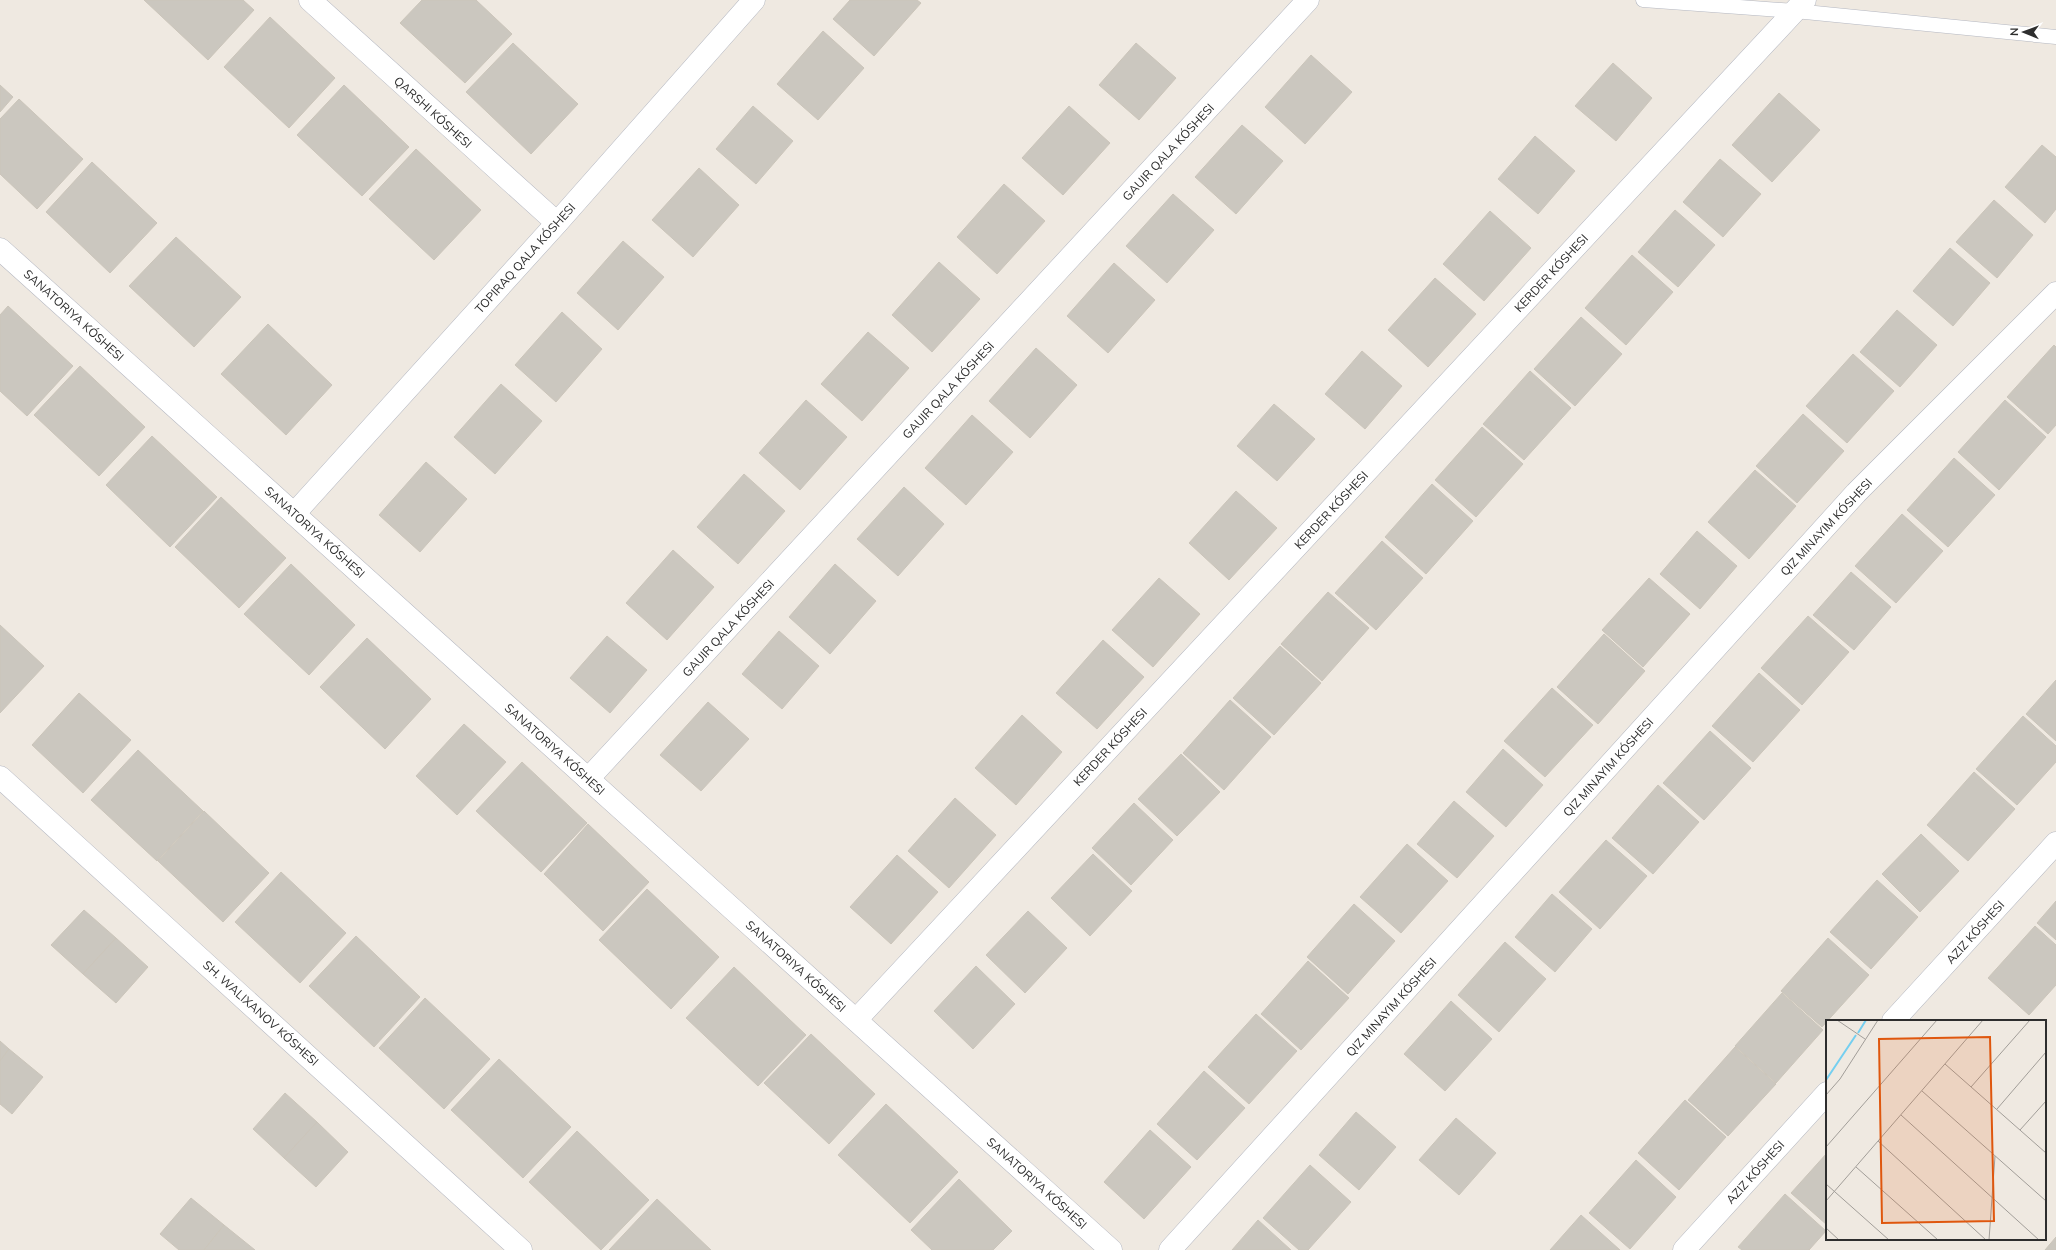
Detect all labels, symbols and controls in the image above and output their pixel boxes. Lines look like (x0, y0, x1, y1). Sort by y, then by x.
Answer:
north arrow (2004, 12, 2044, 52)
text: N (2007, 28, 2021, 36)
street label: QARSHI KÓSHESI (391, 73, 475, 151)
street label: GAUIR QALA KÓSHESI (1119, 100, 1217, 204)
street label: TOPIRAQ QALA KÓSHESI (472, 200, 578, 316)
street label: KERDER KÓSHESI (1511, 231, 1591, 315)
street label: SANATORIYA KÓSHESI (21, 266, 127, 364)
street label: GAUIR QALA KÓSHESI (899, 338, 997, 442)
street label: KERDER KÓSHESI (1291, 468, 1371, 552)
street label: QIZ MINAYIM KÓSHESI (1777, 475, 1875, 579)
street label: SANATORIYA KÓSHESI (262, 483, 368, 581)
street label: GAUIR QALA KÓSHESI (679, 576, 777, 680)
street label: SANATORIYA KÓSHESI (502, 700, 608, 798)
street label: KERDER KÓSHESI (1070, 705, 1150, 789)
street label: QIZ MINAYIM KÓSHESI (1560, 715, 1656, 819)
street label: AZIZ KÓSHESI (1943, 897, 2007, 967)
street label: SANATORIYA KÓSHESI (743, 917, 849, 1015)
street label: QIZ MINAYIM KÓSHESI (1343, 955, 1439, 1059)
street label: SH. WALIXANOV KÓSHESI (200, 957, 322, 1069)
inset map (1826, 1020, 2046, 1240)
street label: SANATORIYA KÓSHESI (984, 1134, 1090, 1232)
street label: AZIZ KÓSHESI (1723, 1137, 1787, 1207)

